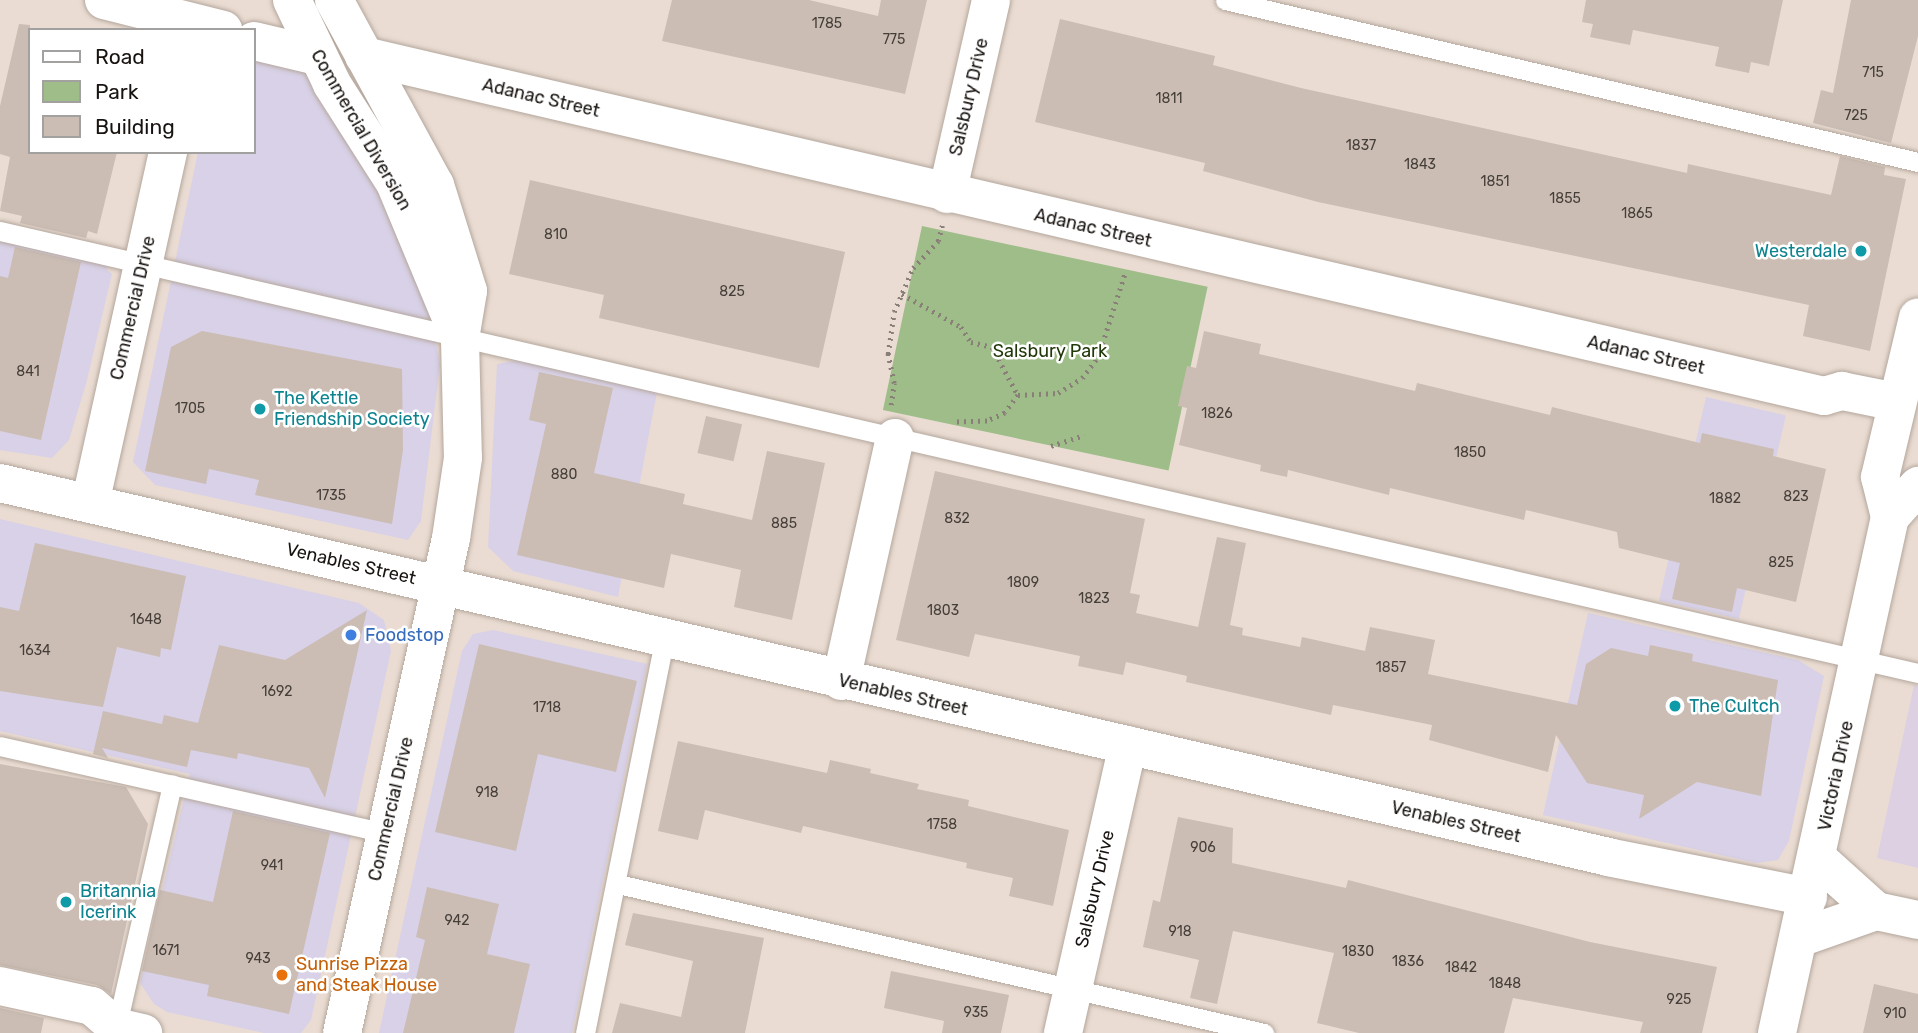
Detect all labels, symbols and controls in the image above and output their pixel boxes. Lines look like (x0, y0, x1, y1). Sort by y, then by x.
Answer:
house number: 1785 (812, 16, 842, 32)
legend (28, 28, 256, 154)
house number: 775 (883, 32, 905, 48)
street label: Salsbury Drive (945, 36, 993, 158)
text: Road (95, 44, 145, 69)
street label: Commercial Diversion (306, 46, 416, 214)
house number: 715 (1862, 65, 1884, 81)
street label: Adanac Street (480, 74, 602, 122)
text: Park (95, 79, 139, 104)
house number: 1811 (1156, 91, 1182, 107)
house number: 725 (1844, 108, 1868, 124)
text: Building (95, 114, 175, 139)
house number: 1837 (1346, 138, 1376, 154)
house number: 1843 (1404, 157, 1436, 173)
house number: 1851 (1481, 174, 1509, 190)
house number: 1855 (1549, 191, 1581, 207)
street label: Adanac Street (1032, 204, 1154, 252)
house number: 1865 (1621, 206, 1653, 222)
house number: 810 (544, 227, 568, 243)
street label: Commercial Drive (106, 234, 160, 382)
place label: Westerdale (1755, 240, 1847, 262)
marker: Westerdale (1853, 243, 1869, 259)
house number: 825 (719, 284, 745, 300)
street label: Adanac Street (1585, 331, 1707, 379)
park label: Salsbury Park (993, 340, 1107, 362)
house number: 841 (16, 364, 40, 380)
place label: The Kettle Friendship Society (274, 388, 430, 430)
house number: 1705 (175, 401, 205, 417)
marker: The Kettle Friendship Society (252, 401, 268, 417)
house number: 1826 (1201, 406, 1233, 422)
house number: 1850 (1454, 445, 1486, 461)
house number: 880 (551, 467, 577, 483)
house number: 1735 (316, 488, 346, 504)
house number: 823 (1783, 489, 1809, 505)
house number: 1882 (1709, 491, 1741, 507)
house number: 832 (944, 511, 970, 527)
house number: 885 (771, 516, 797, 532)
street label: Venables Street (284, 539, 418, 589)
house number: 825 (1768, 555, 1794, 571)
house number: 1809 (1007, 575, 1039, 591)
house number: 1823 (1078, 591, 1110, 607)
house number: 1803 (927, 603, 959, 619)
house number: 1648 (130, 612, 162, 628)
place label: Foodstop (365, 624, 444, 646)
marker: Foodstop (343, 627, 359, 643)
house number: 1634 (19, 643, 51, 659)
house number: 1857 (1376, 660, 1406, 676)
street label: Venables Street (836, 670, 970, 720)
house number: 1692 (262, 684, 292, 700)
place label: The Cultch (1689, 695, 1780, 717)
marker: The Cultch (1667, 698, 1683, 714)
house number: 1718 (533, 700, 561, 716)
street label: Victoria Drive (1814, 719, 1858, 833)
street label: Commercial Drive (364, 735, 418, 883)
house number: 918 (475, 785, 499, 801)
street label: Venables Street (1389, 797, 1523, 847)
house number: 1758 (927, 817, 957, 833)
street label: Salsbury Drive (1071, 828, 1119, 950)
house number: 906 (1190, 840, 1216, 856)
house number: 941 (261, 858, 283, 874)
place label: Britannia Icerink (80, 881, 156, 924)
marker: Britannia Icerink (58, 894, 74, 910)
house number: 942 (444, 913, 470, 929)
house number: 918 (1168, 924, 1192, 940)
house number: 1671 (152, 943, 180, 959)
house number: 1830 (1342, 944, 1374, 960)
house number: 943 (245, 951, 271, 967)
place label: Sunrise Pizza and Steak House (296, 954, 437, 996)
house number: 1836 (1392, 954, 1424, 970)
house number: 1842 (1445, 960, 1477, 976)
marker: Sunrise Pizza and Steak House (274, 967, 290, 983)
house number: 1848 (1489, 976, 1521, 992)
house number: 925 (1667, 992, 1691, 1008)
house number: 935 (964, 1005, 988, 1021)
house number: 910 (1883, 1006, 1907, 1022)

